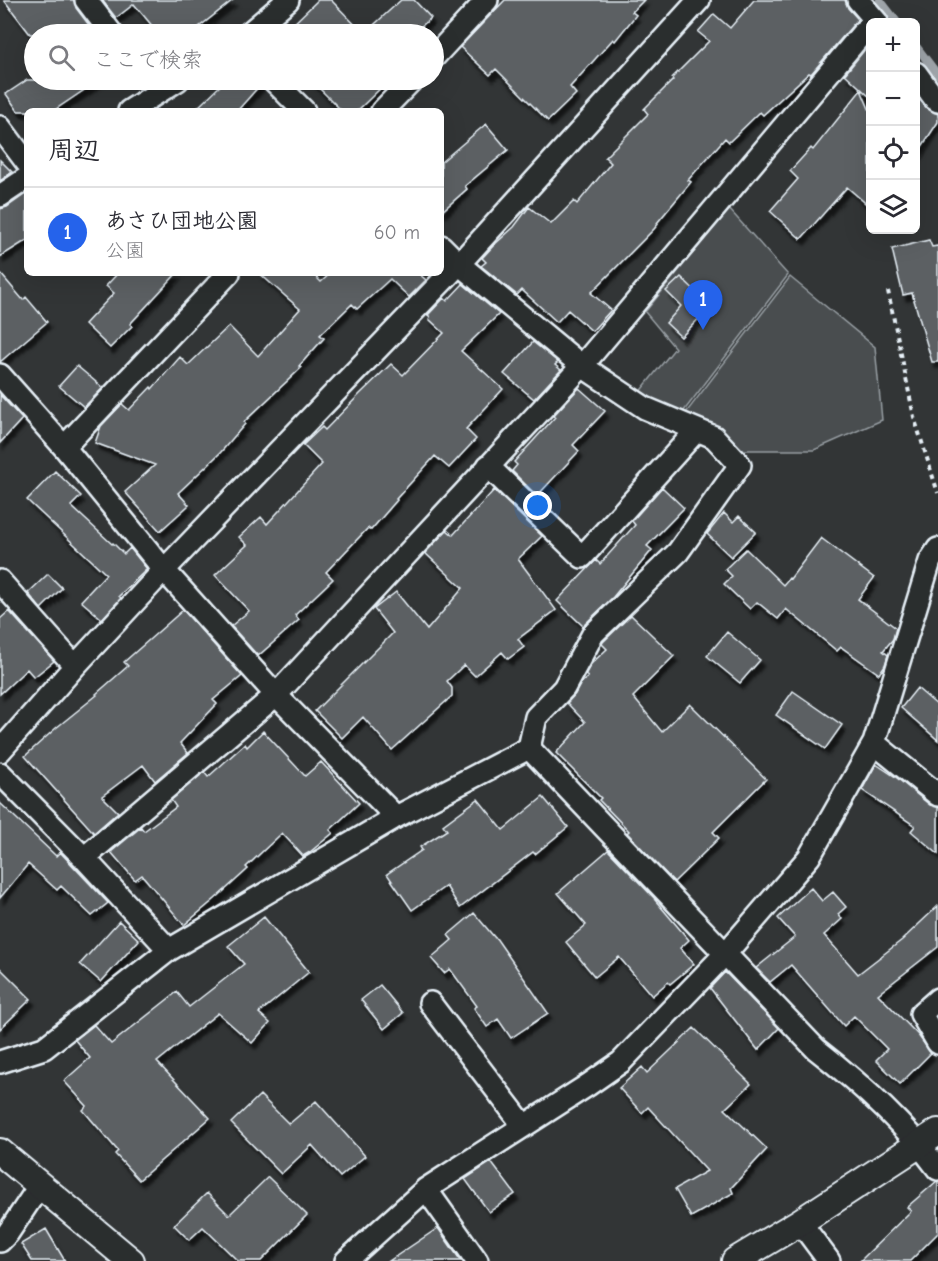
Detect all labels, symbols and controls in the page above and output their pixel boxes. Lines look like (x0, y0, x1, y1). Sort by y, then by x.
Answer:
map controls (866, 18, 920, 234)
button: + (866, 18, 920, 72)
search box (24, 24, 444, 90)
icon: search (45, 41, 78, 74)
text: ここで検索 (93, 47, 203, 73)
button: − (866, 72, 920, 126)
button: locate (866, 126, 920, 180)
text: 周辺 (48, 136, 100, 166)
button: layers (866, 180, 920, 234)
text: あさひ団地公園 (105, 208, 258, 234)
text: 1 (64, 221, 71, 244)
text: 60 m (374, 221, 420, 244)
text: 公園 (105, 239, 145, 262)
pin: 1 (684, 280, 722, 330)
your location (523, 491, 552, 520)

